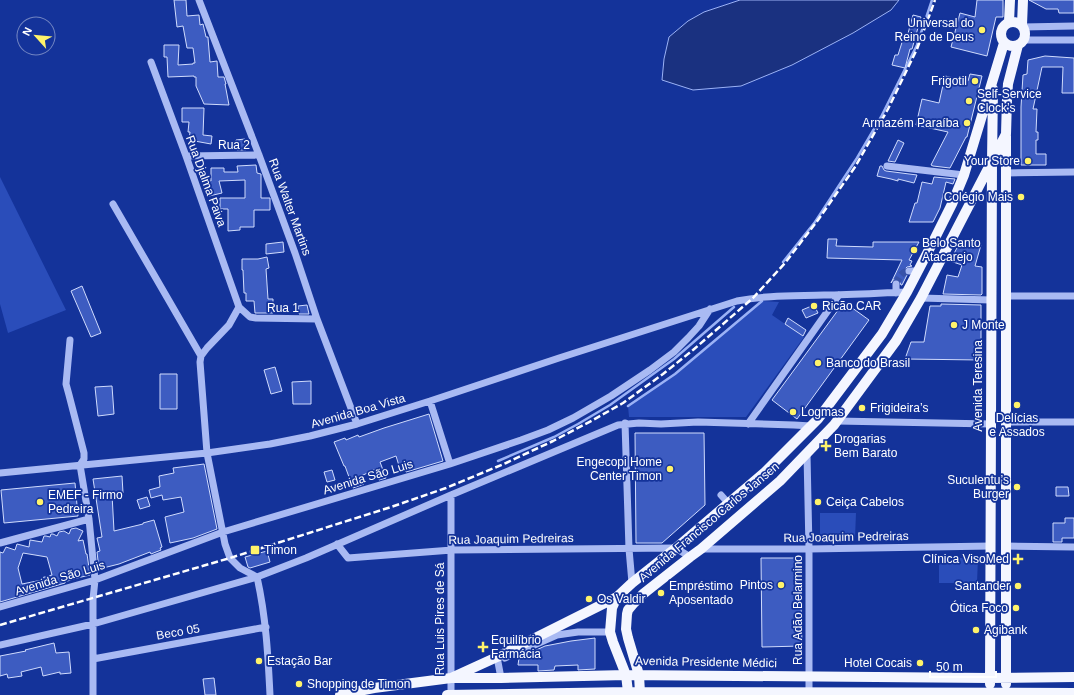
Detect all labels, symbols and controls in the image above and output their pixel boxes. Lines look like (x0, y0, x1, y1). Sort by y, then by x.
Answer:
north arrow (16, 16, 56, 56)
place label: Universal do Reino de Deus (895, 16, 974, 44)
text: N (20, 25, 34, 38)
marker: Universal do Reino de Deus (977, 25, 987, 35)
place label: Frigotil (931, 74, 967, 88)
marker: Frigotil (970, 76, 980, 86)
place label: Self-Service Clock’s (977, 87, 1042, 115)
marker: Self-Service Clock’s (964, 96, 974, 106)
place label: Armazém Paraíba (862, 116, 959, 130)
marker: Armazém Paraíba (962, 118, 972, 128)
street label: Rua Djalma Paiva (183, 133, 229, 229)
street label: Rua 2 (218, 138, 250, 152)
place label: Your Store (964, 154, 1020, 168)
marker: Your Store (1023, 156, 1033, 166)
street label: Rua Walter Martins (266, 157, 314, 257)
place label: Colégio Mais (944, 190, 1013, 204)
marker: Colégio Mais (1016, 192, 1026, 202)
place label: Belo Santo Atacarejo (922, 236, 981, 264)
marker: Belo Santo Atacarejo (909, 245, 919, 255)
place label: Ricão CAR (822, 299, 882, 313)
street label: Rua 1 (267, 301, 299, 315)
marker: Ricão CAR (809, 301, 819, 311)
place label: J Monte (962, 318, 1005, 332)
marker: J Monte (949, 320, 959, 330)
street label: Avenida Teresina (971, 340, 985, 432)
place label: Banco do Brasil (826, 356, 910, 370)
marker: Banco do Brasil (813, 358, 823, 368)
street label: Avenida Boa Vista (309, 391, 407, 431)
marker: Delícias e Assados (1012, 400, 1022, 410)
place label: Frigideira’s (870, 401, 928, 415)
marker: Frigideira’s (857, 403, 867, 413)
place label: Logmas (801, 405, 844, 419)
marker: Logmas (788, 407, 798, 417)
place label: Delícias e Assados (989, 411, 1045, 439)
place label: Drogarias Bem Barato (834, 432, 898, 460)
marker: Drogarias Bem Barato (821, 441, 831, 451)
place label: Engecopi Home Center Timon (577, 455, 662, 483)
street label: Avenida São Luis (321, 457, 415, 497)
street label: Avenida Francisco Carlos Jansen (636, 459, 782, 585)
marker: Engecopi Home Center Timon (665, 464, 675, 474)
place label: Suculentu’s Burger (947, 473, 1009, 501)
marker: Suculentu’s Burger (1012, 482, 1022, 492)
place label: EMEF - Firmo Pedreira (48, 488, 123, 516)
place label: Ceiça Cabelos (826, 495, 904, 509)
marker: EMEF - Firmo Pedreira (35, 497, 45, 507)
marker: Ceiça Cabelos (813, 497, 823, 507)
street label: Rua Joaquim Pedreiras (783, 529, 909, 545)
street label: Rua Joaquim Pedreiras (448, 531, 574, 547)
place label: Timon (264, 543, 297, 557)
marker: Timon (249, 544, 261, 556)
place label: Clínica VisoMed (923, 552, 1009, 566)
marker: Clínica VisoMed (1012, 553, 1024, 565)
street label: Rua Adão Belarmino (791, 555, 805, 665)
street label: Avenida São Luis (13, 558, 107, 598)
street label: Rua Luis Pires de Sá (433, 562, 447, 675)
place label: Pintos (740, 578, 773, 592)
place label: Empréstimo Aposentado (669, 579, 733, 607)
place label: Santander (955, 579, 1010, 593)
marker: Pintos (776, 580, 786, 590)
marker: Santander (1013, 581, 1023, 591)
marker: Empréstimo Aposentado (656, 588, 666, 598)
place label: Os Valdir (597, 592, 645, 606)
marker: Os Valdir (584, 594, 594, 604)
place label: Ótica Foco (950, 600, 1008, 615)
marker: Ótica Foco (1011, 603, 1021, 613)
street label: Beco 05 (155, 621, 201, 643)
place label: Agibank (984, 623, 1028, 637)
marker: Agibank (971, 625, 981, 635)
place label: Equilíbrio Farmácia (491, 633, 541, 661)
marker: Equilíbrio Farmácia (478, 642, 488, 652)
scale bar (930, 653, 996, 679)
place label: Estação Bar (267, 654, 332, 668)
street label: Avenida Presidente Médici (635, 654, 777, 670)
marker: Estação Bar (254, 656, 264, 666)
place label: Hotel Cocais (844, 656, 912, 670)
marker: Hotel Cocais (915, 658, 925, 668)
text: 50 m (936, 660, 963, 674)
place label: Shopping de Timon (307, 677, 410, 691)
marker: Shopping de Timon (294, 679, 304, 689)

